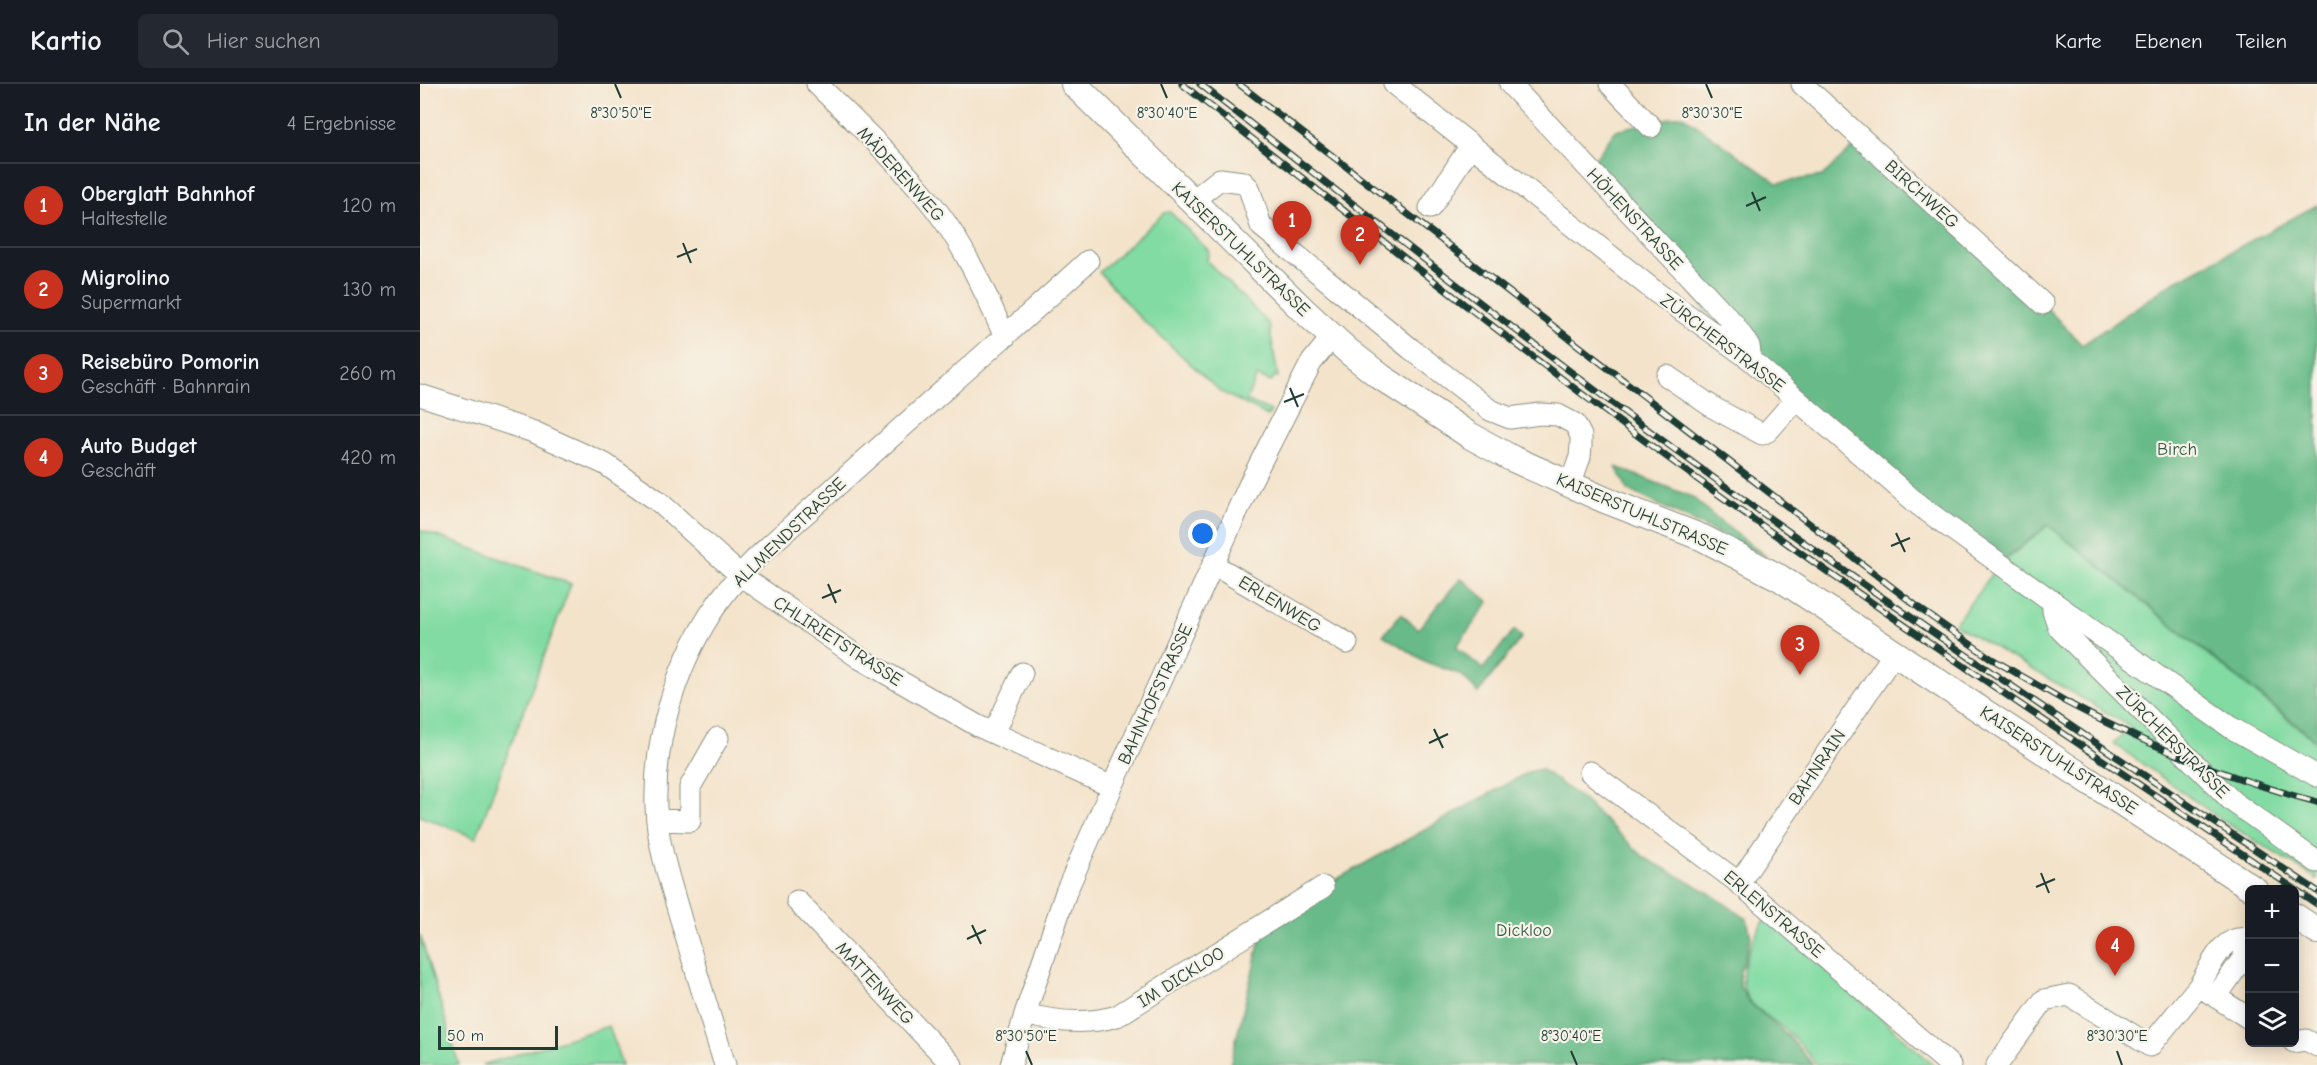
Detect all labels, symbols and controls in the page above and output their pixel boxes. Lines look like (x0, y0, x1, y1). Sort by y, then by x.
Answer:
search box (138, 14, 558, 68)
text: Kartio (30, 25, 102, 57)
icon: search (159, 25, 192, 58)
text: Hier suchen (207, 28, 321, 54)
text: Karte (2055, 29, 2102, 53)
text: Ebenen (2135, 29, 2203, 53)
text: Teilen (2236, 29, 2287, 53)
text: 8°30'50"E (590, 104, 652, 122)
text: 8°30'40"E (1137, 104, 1197, 122)
text: 8°30'30"E (1682, 104, 1743, 122)
text: In der Nähe (24, 108, 161, 138)
text: 4 Ergebnisse (287, 112, 396, 135)
street label: MÄDERENWEG (853, 123, 949, 226)
street label: BIRCHWEG (1880, 156, 1963, 233)
street label: HÖHENSTRASSE (1582, 164, 1687, 275)
street label: KAISERSTUHLSTRASSE (1167, 178, 1314, 321)
text: Oberglatt Bahnhof (81, 181, 254, 207)
text: 1 (40, 194, 47, 217)
text: 120 m (342, 194, 396, 217)
pin: 1 (1272, 202, 1312, 251)
text: Haltestelle (81, 207, 168, 230)
pin: 2 (1340, 216, 1380, 265)
text: Migrolino (81, 265, 170, 291)
text: 2 (39, 278, 48, 301)
text: 130 m (343, 278, 396, 301)
street label: ZÜRCHERSTRASSE (1656, 290, 1789, 397)
text: Supermarkt (81, 291, 181, 314)
text: Reisebüro Pomorin (81, 349, 259, 375)
text: 3 (39, 362, 48, 385)
text: 260 m (339, 362, 396, 385)
text: Geschäft · Bahnrain (81, 375, 250, 398)
text: Auto Budget (81, 433, 197, 459)
park label: Birch (2157, 439, 2197, 460)
text: 4 (39, 446, 48, 469)
text: 420 m (340, 446, 396, 469)
text: Geschäft (81, 459, 156, 482)
street label: KAISERSTUHLSTRASSE (1553, 469, 1731, 560)
street label: ALLMENDSTRASSE (729, 473, 850, 592)
your location (1188, 519, 1217, 548)
street label: ERLENWEG (1235, 572, 1325, 637)
street label: CHLIRIETSTRASSE (769, 592, 906, 691)
street label: BAHNHOFSTRASSE (1114, 620, 1197, 768)
pin: 3 (1780, 626, 1820, 675)
street label: ZÜRCHERSTRASSE (2112, 682, 2233, 803)
street label: KAISERSTUHLSTRASSE (1976, 701, 2142, 819)
street label: BAHNRAIN (1785, 726, 1850, 809)
street label: ERLENSTRASSE (1719, 866, 1828, 963)
map controls (2245, 885, 2299, 1047)
button: + (2245, 885, 2299, 939)
park label: Dickloo (1496, 920, 1552, 941)
pin: 4 (2096, 926, 2134, 976)
street label: MATTENWEG (831, 938, 918, 1029)
button: − (2245, 939, 2299, 993)
street label: IM DICKLOO (1134, 942, 1228, 1012)
button: layers (2245, 993, 2299, 1047)
scale bar (438, 1023, 558, 1050)
text: 50 m (447, 1027, 484, 1045)
text: 8°30'50"E (995, 1027, 1057, 1045)
text: 8°30'40"E (1541, 1027, 1601, 1045)
text: 8°30'30"E (2087, 1027, 2148, 1045)

